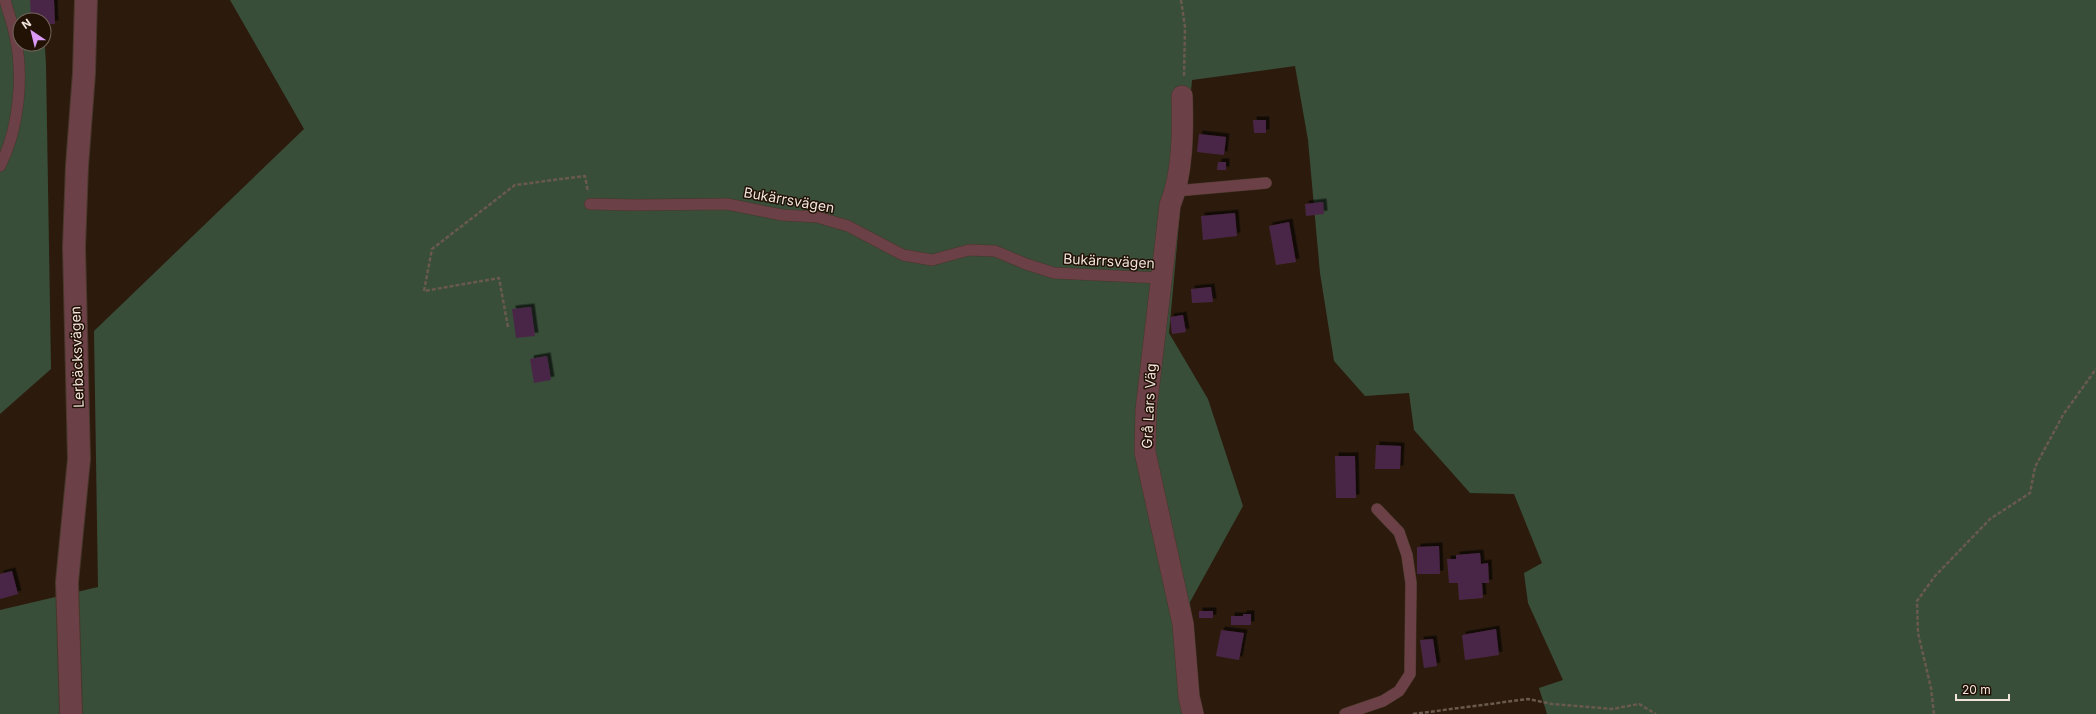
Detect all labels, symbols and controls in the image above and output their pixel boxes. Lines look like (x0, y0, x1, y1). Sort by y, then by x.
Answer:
north arrow (12, 12, 52, 52)
text: N (19, 16, 34, 32)
street label: Bukärrsvägen (742, 183, 836, 216)
street label: Bukärrsvägen (1063, 250, 1155, 271)
street label: Lerbäcksvägen (66, 306, 87, 408)
street label: Grå Lars Väg (1138, 363, 1159, 449)
scale bar (1956, 676, 2009, 702)
text: 20 m (1962, 682, 1991, 697)

